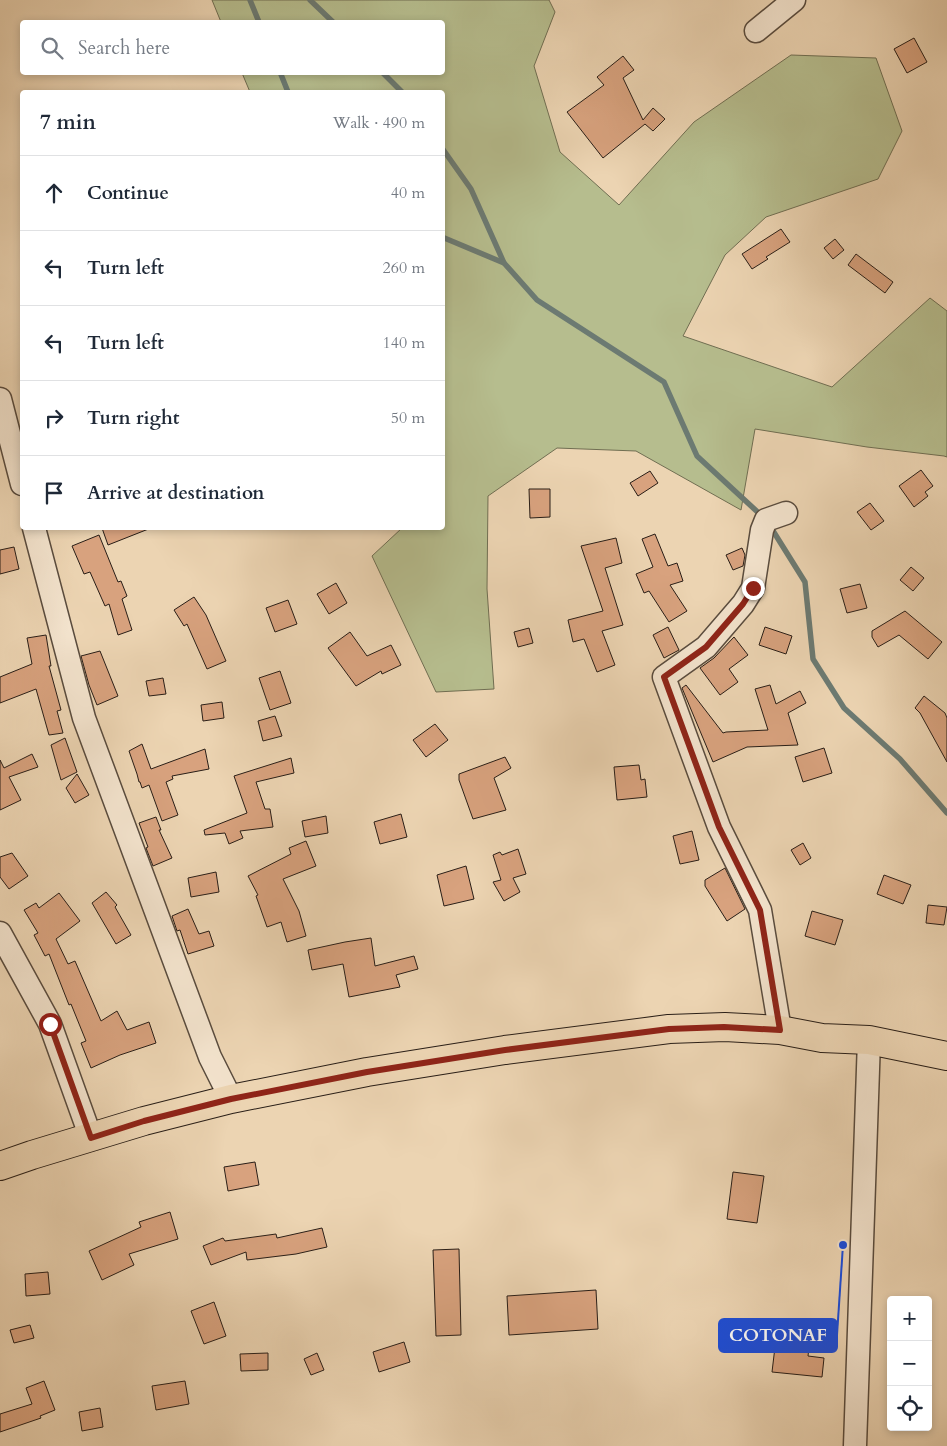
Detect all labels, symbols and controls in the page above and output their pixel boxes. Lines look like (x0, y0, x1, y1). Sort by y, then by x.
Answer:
search box (20, 20, 445, 75)
icon: search (38, 34, 66, 62)
text: Search here (78, 35, 170, 61)
text: 7 min (40, 108, 96, 137)
text: Walk · 490 m (333, 112, 425, 134)
icon: ahead (40, 179, 68, 207)
text: Continue (87, 180, 169, 206)
text: 40 m (391, 182, 425, 204)
icon: left (40, 254, 68, 282)
text: Turn left (87, 255, 164, 281)
text: 260 m (383, 257, 425, 279)
icon: left (40, 329, 68, 357)
text: Turn left (87, 330, 164, 356)
text: 140 m (383, 332, 425, 354)
icon: right (40, 404, 68, 432)
text: Turn right (87, 405, 179, 431)
text: 50 m (391, 407, 425, 429)
icon: arrive (40, 479, 68, 507)
text: Arrive at destination (87, 480, 264, 506)
route end (742, 577, 765, 600)
route start (39, 1013, 62, 1036)
map controls (887, 1296, 932, 1431)
button: + (887, 1296, 932, 1341)
callout: COTONAF (719, 1319, 837, 1352)
text: COTONAF (729, 1323, 827, 1348)
button: − (887, 1341, 932, 1386)
button: locate (887, 1386, 932, 1431)

